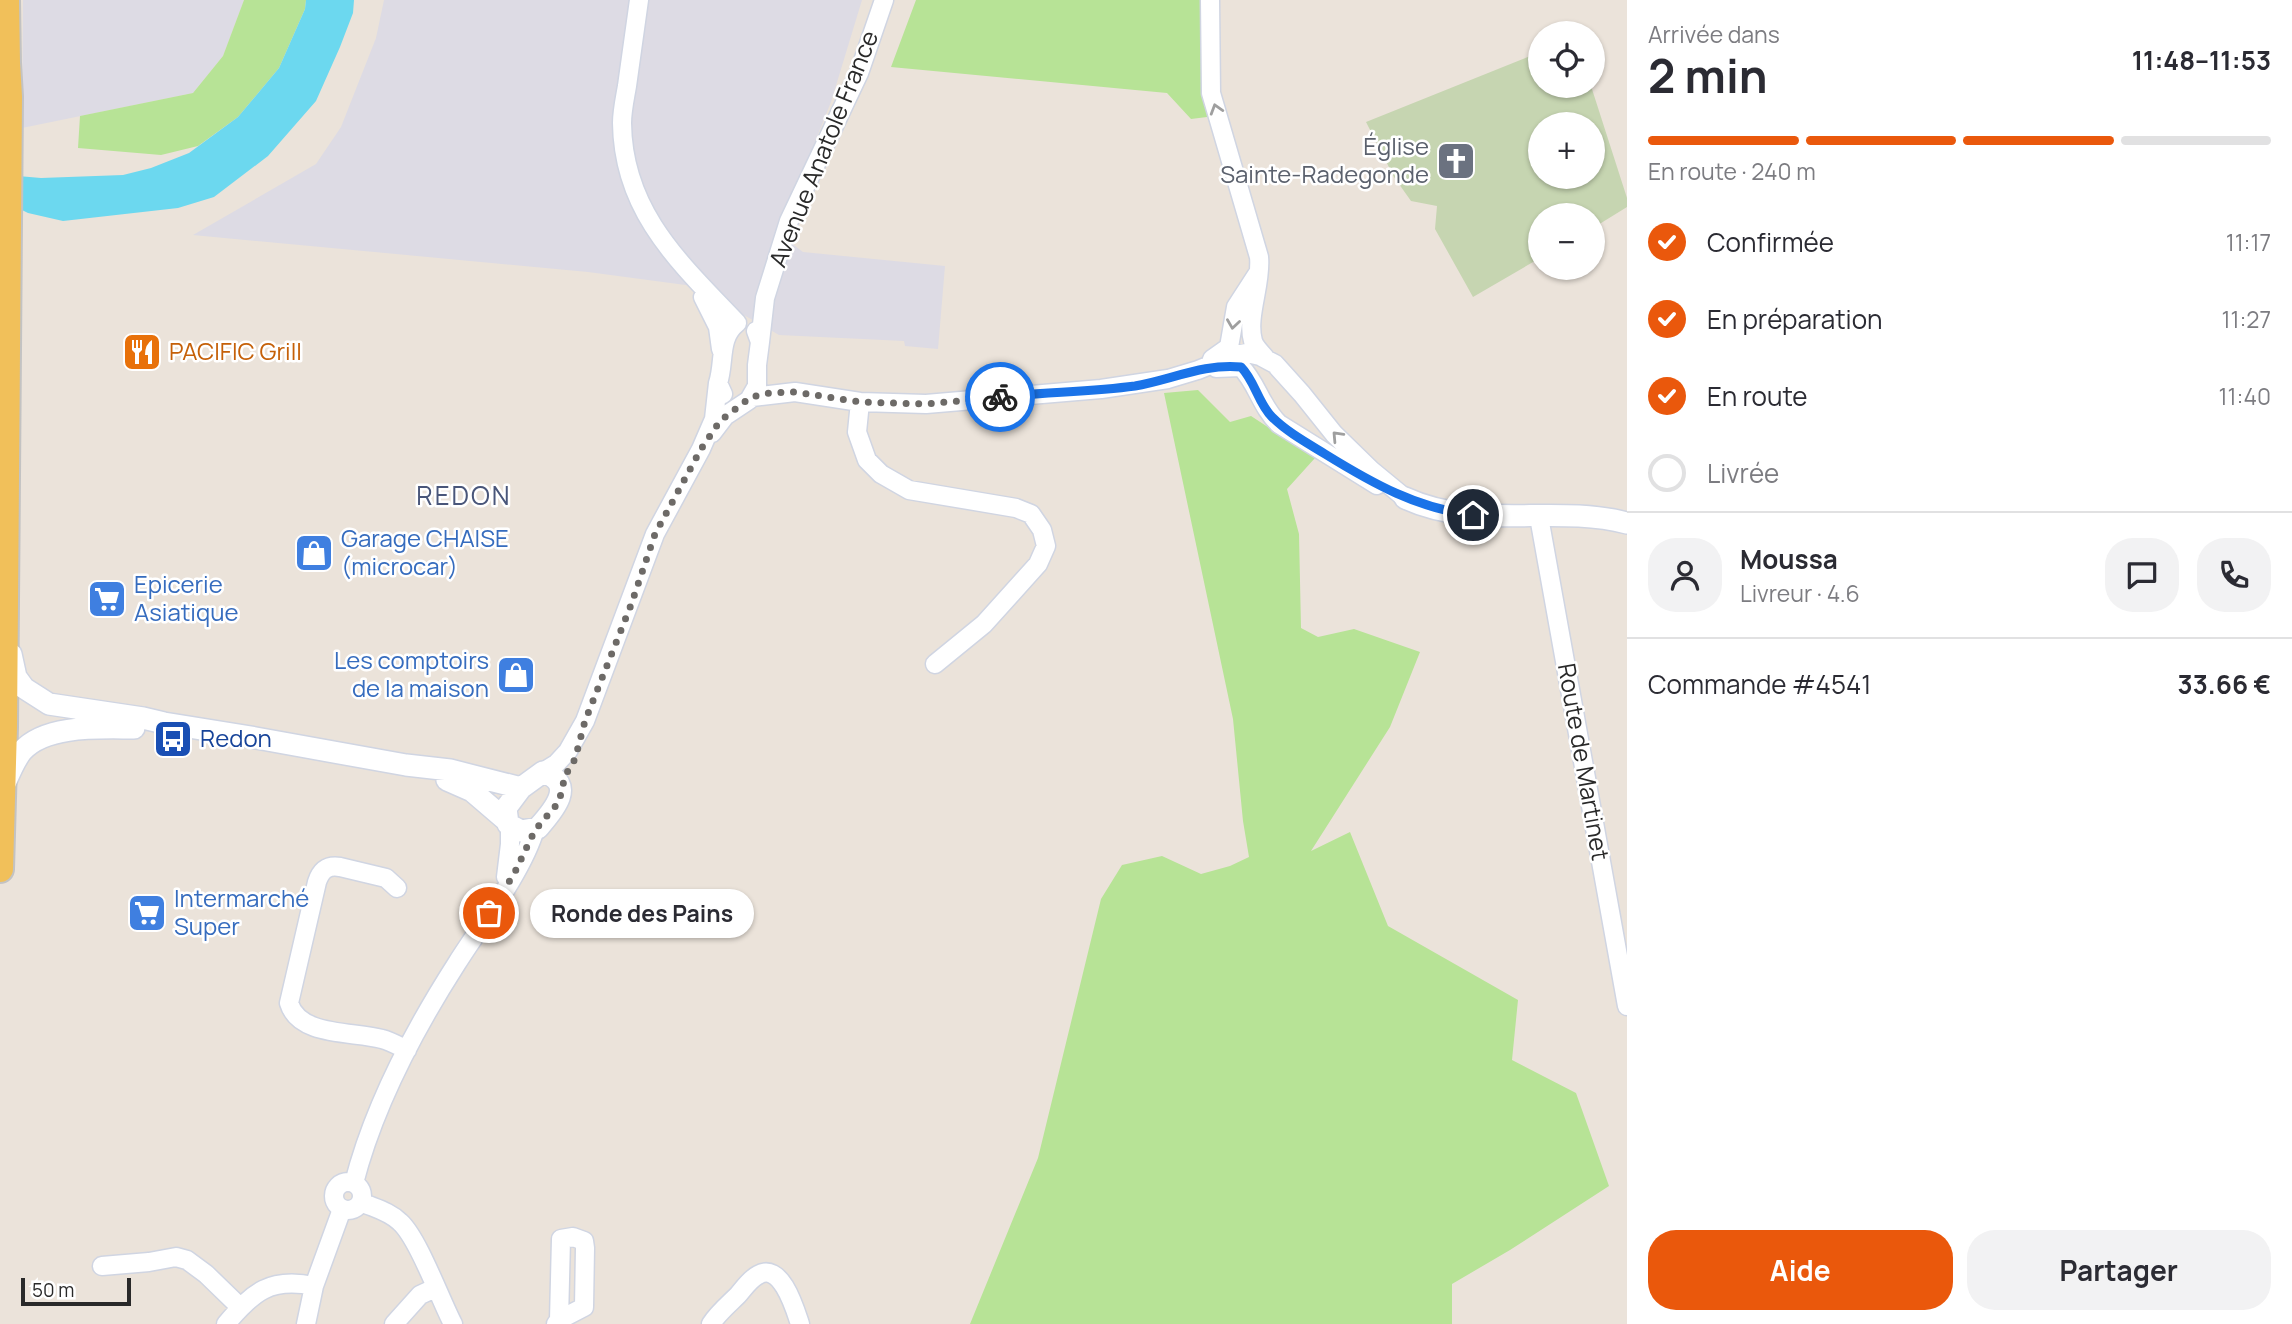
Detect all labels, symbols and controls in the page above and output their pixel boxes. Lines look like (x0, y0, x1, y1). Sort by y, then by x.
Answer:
text: Arrivée dans (1648, 18, 1780, 50)
map controls (1528, 21, 1605, 280)
button: locate (1528, 21, 1605, 98)
street label: Avenue Anatole France (760, 25, 885, 272)
text: 11:48–11:53 (2132, 42, 2271, 78)
text: 2 min (1648, 44, 1768, 107)
one-way arrow (1209, 104, 1224, 116)
button: + (1528, 112, 1605, 189)
place label: Église Sainte-Radegonde (1220, 129, 1429, 190)
church icon: Église Sainte-Radegonde (1435, 140, 1477, 182)
text: En route · 240 m (1648, 155, 1816, 187)
button: − (1528, 203, 1605, 280)
icon: check (1648, 223, 1686, 261)
text: Confirmée (1707, 224, 1834, 260)
text: 11:17 (2226, 226, 2271, 258)
icon: check (1648, 300, 1686, 338)
text: En préparation (1707, 301, 1882, 337)
text: 11:27 (2222, 303, 2271, 335)
one-way arrow (1226, 318, 1241, 330)
restaurant icon: PACIFIC Grill (121, 331, 163, 373)
place label: PACIFIC Grill (169, 334, 302, 367)
courier (965, 362, 1035, 432)
icon: check (1648, 377, 1686, 415)
icon: bike (981, 378, 1019, 416)
text: En route (1707, 378, 1808, 414)
text: 11:40 (2219, 380, 2271, 412)
one-way arrow (1332, 431, 1345, 444)
text: Livrée (1707, 455, 1779, 491)
district label: REDON (416, 477, 512, 513)
pin (1443, 485, 1503, 545)
icon: home (1454, 496, 1492, 534)
place label: Garage CHAISE (microcar) (341, 521, 509, 582)
shop icon: Garage CHAISE (microcar) (293, 532, 335, 574)
button: person (1648, 538, 1722, 612)
button: chat (2105, 538, 2179, 612)
button: phone (2197, 538, 2271, 612)
text: Moussa (1740, 541, 1838, 577)
place label: Epicerie Asiatique (134, 567, 238, 628)
text: Livreur · 4.6 (1740, 577, 1860, 609)
supermarket icon: Epicerie Asiatique (86, 578, 128, 620)
place label: Les comptoirs de la maison (334, 643, 489, 704)
shop icon: Les comptoirs de la maison (495, 654, 537, 696)
street label: Route de Martinet (1551, 660, 1618, 863)
text: Commande #4541 (1648, 666, 1871, 702)
text: 33.66 € (2178, 666, 2271, 702)
bus stop icon: Redon (152, 718, 194, 760)
place label: Redon (200, 721, 272, 754)
place label: Intermarché Super (174, 881, 309, 942)
pin (459, 883, 519, 943)
callout: Ronde des Pains (531, 888, 755, 937)
supermarket icon: Intermarché Super (126, 892, 168, 934)
icon: bag (470, 894, 508, 932)
text: Ronde des Pains (551, 897, 733, 929)
button: Aide (1648, 1230, 1953, 1310)
button: Partager (1967, 1230, 2271, 1310)
scale bar (21, 1275, 131, 1307)
text: 50 m (32, 1277, 74, 1303)

